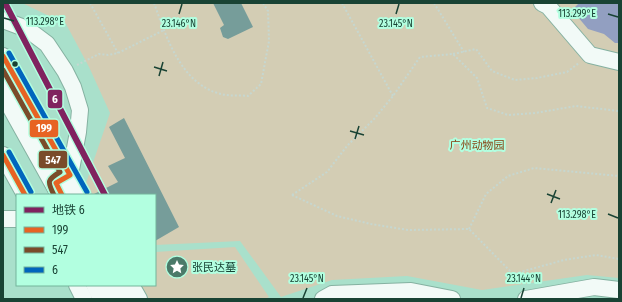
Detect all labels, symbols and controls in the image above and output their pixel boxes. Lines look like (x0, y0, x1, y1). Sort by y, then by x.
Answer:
text: 113.299°E (558, 8, 596, 20)
text: 113.298°E (26, 16, 64, 28)
text: 23.146°N (162, 18, 196, 30)
text: 23.145°N (379, 18, 413, 30)
unlabelled marker (10, 59, 20, 69)
line badge: 6 (47, 89, 63, 109)
text: 6 (52, 93, 58, 106)
line badge: 199 (29, 119, 59, 138)
text: 199 (36, 122, 52, 135)
park label: 广州动物园 (450, 139, 505, 152)
line badge: 547 (38, 150, 68, 169)
text: 547 (45, 154, 61, 167)
legend (16, 194, 156, 286)
text: 地铁 6 (52, 203, 85, 217)
text: 113.298°E (558, 209, 596, 221)
text: 199 (52, 223, 69, 237)
text: 547 (52, 243, 68, 257)
place icon: 张民达墓 (164, 254, 190, 280)
place label: 张民达墓 (192, 261, 236, 274)
text: 6 (52, 263, 58, 277)
text: 23.145°N (290, 273, 324, 285)
text: 23.144°N (507, 273, 541, 285)

